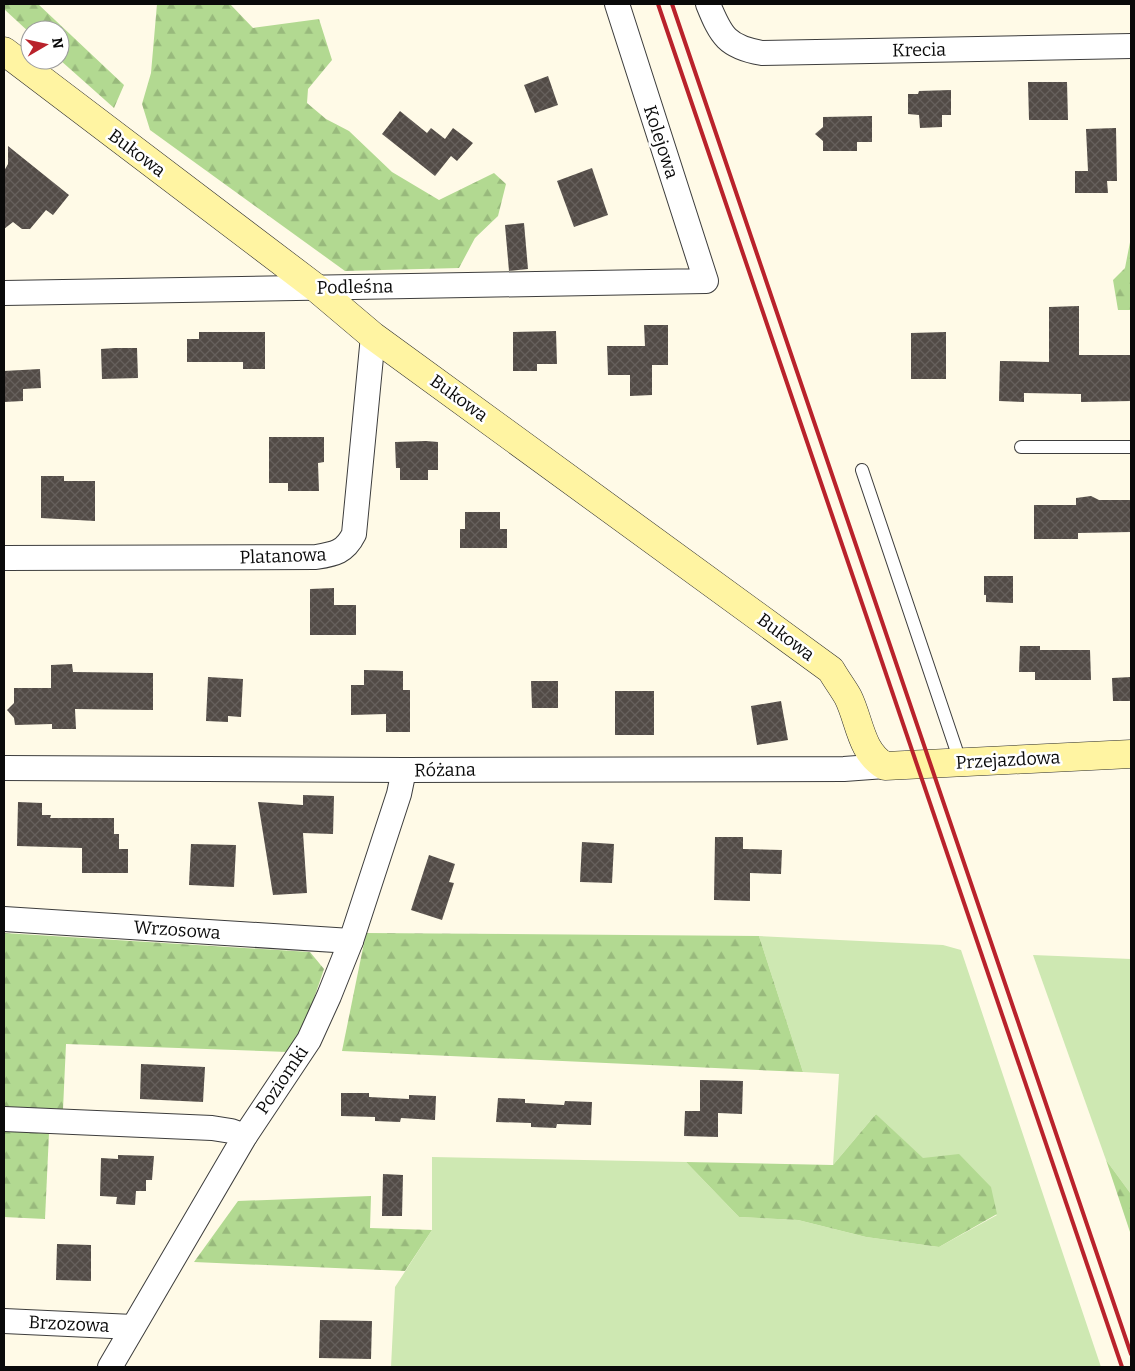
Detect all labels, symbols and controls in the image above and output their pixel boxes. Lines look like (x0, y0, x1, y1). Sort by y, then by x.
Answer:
north arrow (20, 20, 70, 70)
text: N (48, 36, 67, 50)
street label: Krecia (892, 39, 946, 61)
street label: Kolejowa (639, 103, 683, 182)
street label: Bukowa (104, 124, 170, 182)
street label: Podleśna (317, 275, 394, 299)
street label: Bukowa (426, 370, 492, 426)
street label: Platanowa (239, 543, 327, 569)
street label: Bukowa (753, 608, 819, 666)
street label: Przejazdowa (955, 746, 1061, 774)
street label: Różana (414, 758, 476, 782)
street label: Wrzosowa (133, 916, 221, 944)
street label: Poziomki (251, 1042, 313, 1118)
street label: Brzozowa (28, 1311, 110, 1337)

